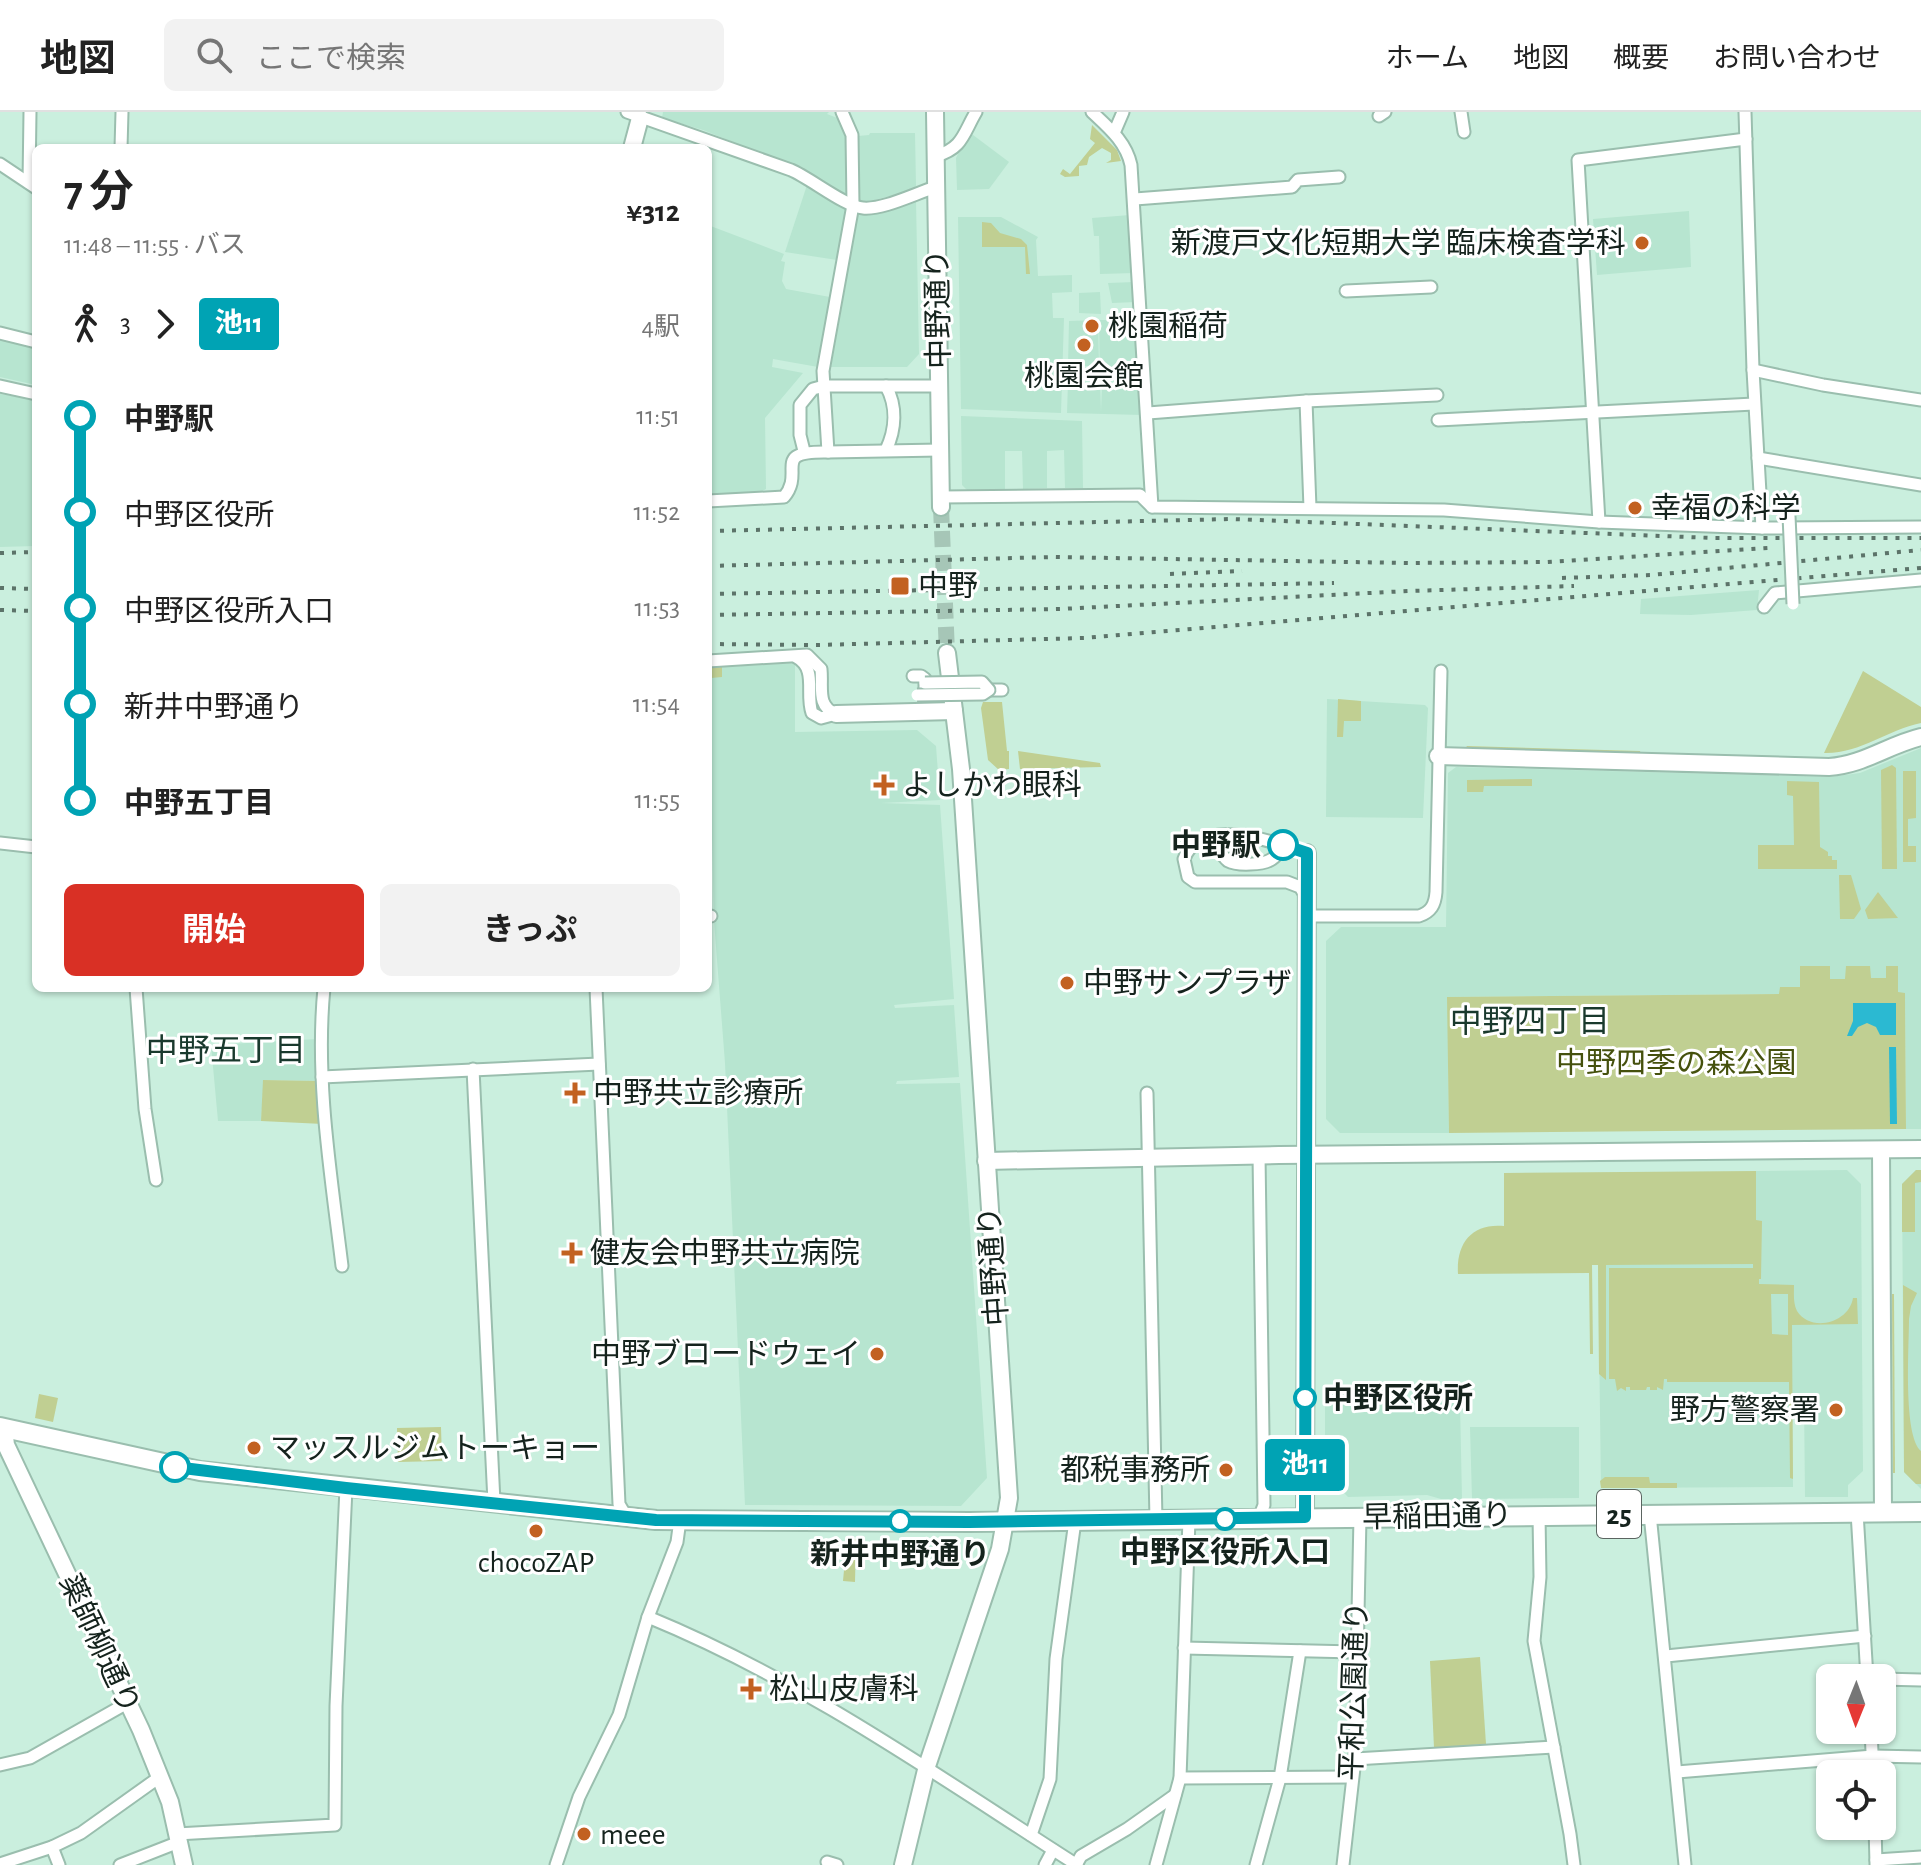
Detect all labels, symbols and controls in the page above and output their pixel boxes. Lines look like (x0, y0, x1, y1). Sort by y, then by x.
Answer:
search box (164, 19, 724, 91)
icon: search (192, 33, 236, 77)
text: 地図 (40, 41, 116, 79)
text: ここで検索 (256, 44, 406, 74)
text: ホーム (1386, 45, 1469, 73)
text: 地図 (1513, 45, 1569, 73)
text: 概要 (1613, 45, 1669, 73)
text: お問い合わせ (1713, 45, 1881, 73)
text: 7 分 (64, 171, 134, 215)
text: ¥312 (626, 197, 680, 227)
place label: 新渡戸文化短期大学 臨床検査学科 (1171, 227, 1626, 259)
text: 11:48 – 11:55 · バス (64, 232, 246, 258)
marker: 新渡戸文化短期大学 臨床検査学科 (1633, 234, 1651, 252)
street label: 中野通り (921, 249, 955, 369)
icon: walk (64, 302, 108, 346)
icon: forward (143, 302, 187, 346)
text: 池11 (215, 310, 263, 338)
place label: 桃園稲荷 (1108, 310, 1228, 342)
text: 3 (120, 311, 131, 337)
text: 4駅 (641, 314, 680, 340)
marker: 桃園稲荷 (1083, 317, 1101, 335)
marker: 桃園会館 (1075, 336, 1093, 354)
place label: 桃園会館 (1024, 360, 1144, 392)
text: 11:51 (636, 403, 680, 429)
text: 中野駅 (124, 405, 214, 435)
place label: 幸福の科学 (1651, 492, 1801, 524)
text: 11:52 (633, 499, 680, 525)
marker: 幸福の科学 (1626, 499, 1644, 517)
text: 中野区役所 (124, 501, 274, 531)
place label: 中野 (918, 570, 978, 602)
marker: 中野 (889, 575, 911, 597)
text: 11:53 (635, 595, 680, 621)
text: 中野区役所入口 (124, 597, 334, 627)
text: 11:54 (633, 691, 680, 717)
text: 新井中野通り (124, 693, 304, 723)
place label: よしかわ眼科 (902, 769, 1082, 801)
marker: よしかわ眼科 (873, 774, 895, 796)
text: 11:55 (634, 787, 680, 813)
text: 中野五丁目 (124, 789, 274, 819)
place label: 中野駅 (1171, 829, 1261, 861)
marker: 中野駅 (1268, 830, 1298, 860)
button: 開始 (64, 884, 364, 976)
button: きっぷ (380, 884, 680, 976)
place label: 中野サンプラザ (1083, 967, 1292, 999)
marker: 中野サンプラザ (1058, 974, 1076, 992)
district label: 中野四丁目 (1450, 1005, 1610, 1038)
district label: 中野五丁目 (146, 1034, 306, 1067)
park label: 中野四季の森公園 (1556, 1047, 1796, 1079)
place label: 中野共立診療所 (593, 1077, 803, 1109)
marker: 中野共立診療所 (564, 1082, 586, 1104)
street label: 中野通り (973, 1205, 1013, 1327)
place label: 健友会中野共立病院 (590, 1237, 860, 1269)
marker: 健友会中野共立病院 (561, 1242, 583, 1264)
place label: 中野ブロードウェイ (591, 1338, 861, 1370)
marker: 中野ブロードウェイ (868, 1345, 886, 1363)
place label: 中野区役所 (1323, 1382, 1473, 1414)
marker: 中野区役所 (1294, 1387, 1316, 1409)
place label: 野方警察署 (1670, 1394, 1820, 1426)
marker: 野方警察署 (1827, 1401, 1845, 1419)
place label: マッスルジムトーキョー (270, 1434, 600, 1464)
marker: マッスルジムトーキョー (245, 1439, 263, 1457)
line badge: 池11 (1259, 1439, 1351, 1491)
text: 池11 (1281, 1451, 1329, 1479)
unlabelled marker (160, 1452, 190, 1482)
place label: 都税事務所 (1060, 1454, 1210, 1486)
marker: 都税事務所 (1217, 1461, 1235, 1479)
road number: 25 (1597, 1490, 1641, 1538)
street label: 早稲田通り (1362, 1500, 1512, 1533)
marker: 中野区役所入口 (1214, 1508, 1236, 1530)
marker: 新井中野通り (889, 1510, 911, 1532)
marker: chocoZAP (527, 1522, 545, 1540)
place label: 中野区役所入口 (1120, 1536, 1330, 1568)
place label: 新井中野通り (810, 1538, 990, 1570)
place label: chocoZAP (478, 1548, 594, 1578)
street label: 薬師柳通り (54, 1569, 146, 1719)
street label: 平和公園通り (1336, 1601, 1373, 1782)
north arrow (1816, 1664, 1896, 1744)
map controls (1816, 1664, 1896, 1840)
place label: 松山皮膚科 (769, 1673, 919, 1705)
marker: 松山皮膚科 (740, 1678, 762, 1700)
button: locate (1816, 1760, 1896, 1840)
place label: meee (600, 1820, 666, 1850)
marker: meee (575, 1825, 593, 1843)

